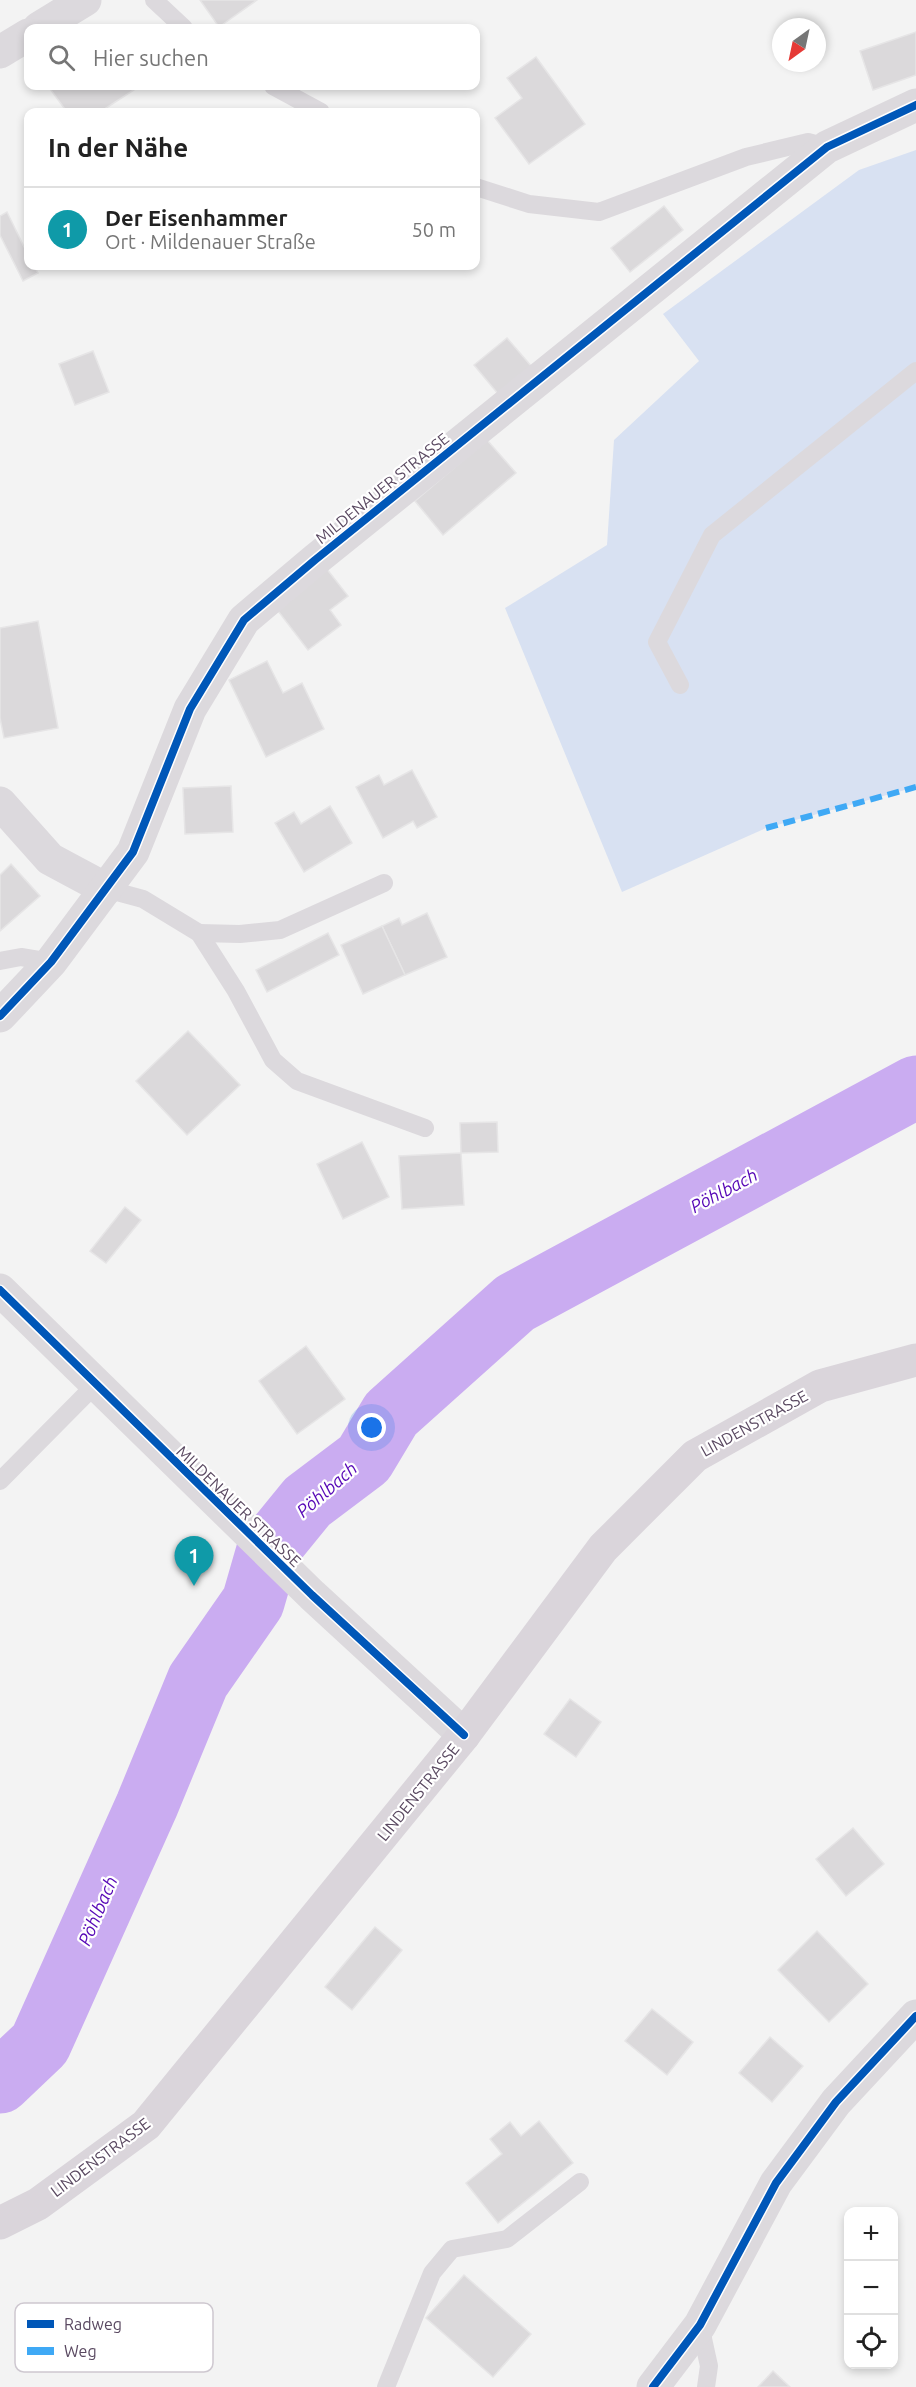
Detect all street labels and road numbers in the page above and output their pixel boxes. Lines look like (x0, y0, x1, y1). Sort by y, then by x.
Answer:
street label: MILDENAUER STRASSE (312, 429, 452, 547)
street label: LINDENSTRASSE (697, 1386, 811, 1460)
street label: MILDENAUER STRASSE (173, 1442, 305, 1570)
street label: LINDENSTRASSE (373, 1740, 463, 1844)
street label: LINDENSTRASSE (47, 2114, 153, 2200)

